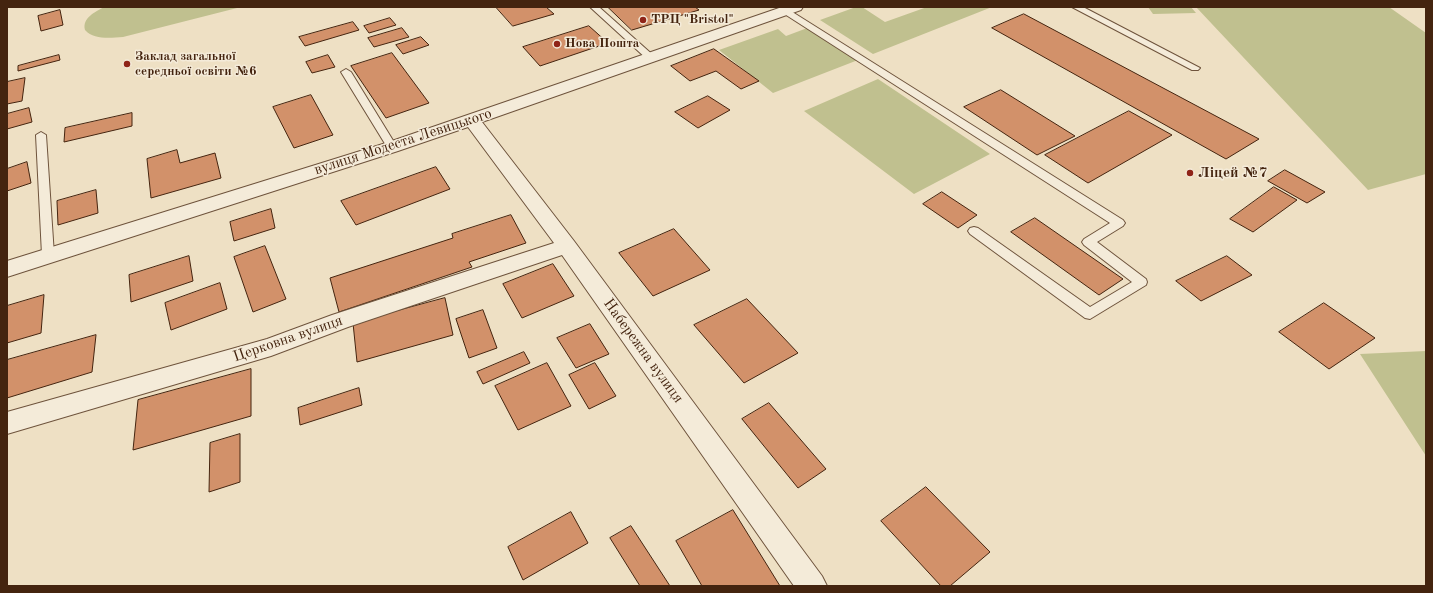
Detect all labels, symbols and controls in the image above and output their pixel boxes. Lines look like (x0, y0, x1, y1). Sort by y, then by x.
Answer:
place label: ТРЦ "Bristol" (651, 12, 734, 28)
marker: ТРЦ "Bristol" (638, 15, 648, 25)
place label: Нова Пошта (565, 36, 639, 52)
marker: Нова Пошта (552, 39, 562, 49)
place label: Заклад загальної середньої освіти №6 (135, 49, 257, 80)
marker: Заклад загальної середньої освіти №6 (122, 59, 132, 69)
street label: вулиця Модеста Левицького (312, 105, 494, 179)
place label: Ліцей №7 (1198, 164, 1267, 182)
marker: Ліцей №7 (1185, 168, 1195, 178)
street label: Набережна вулиця (599, 295, 687, 407)
street label: Церковна вулиця (231, 312, 345, 366)

